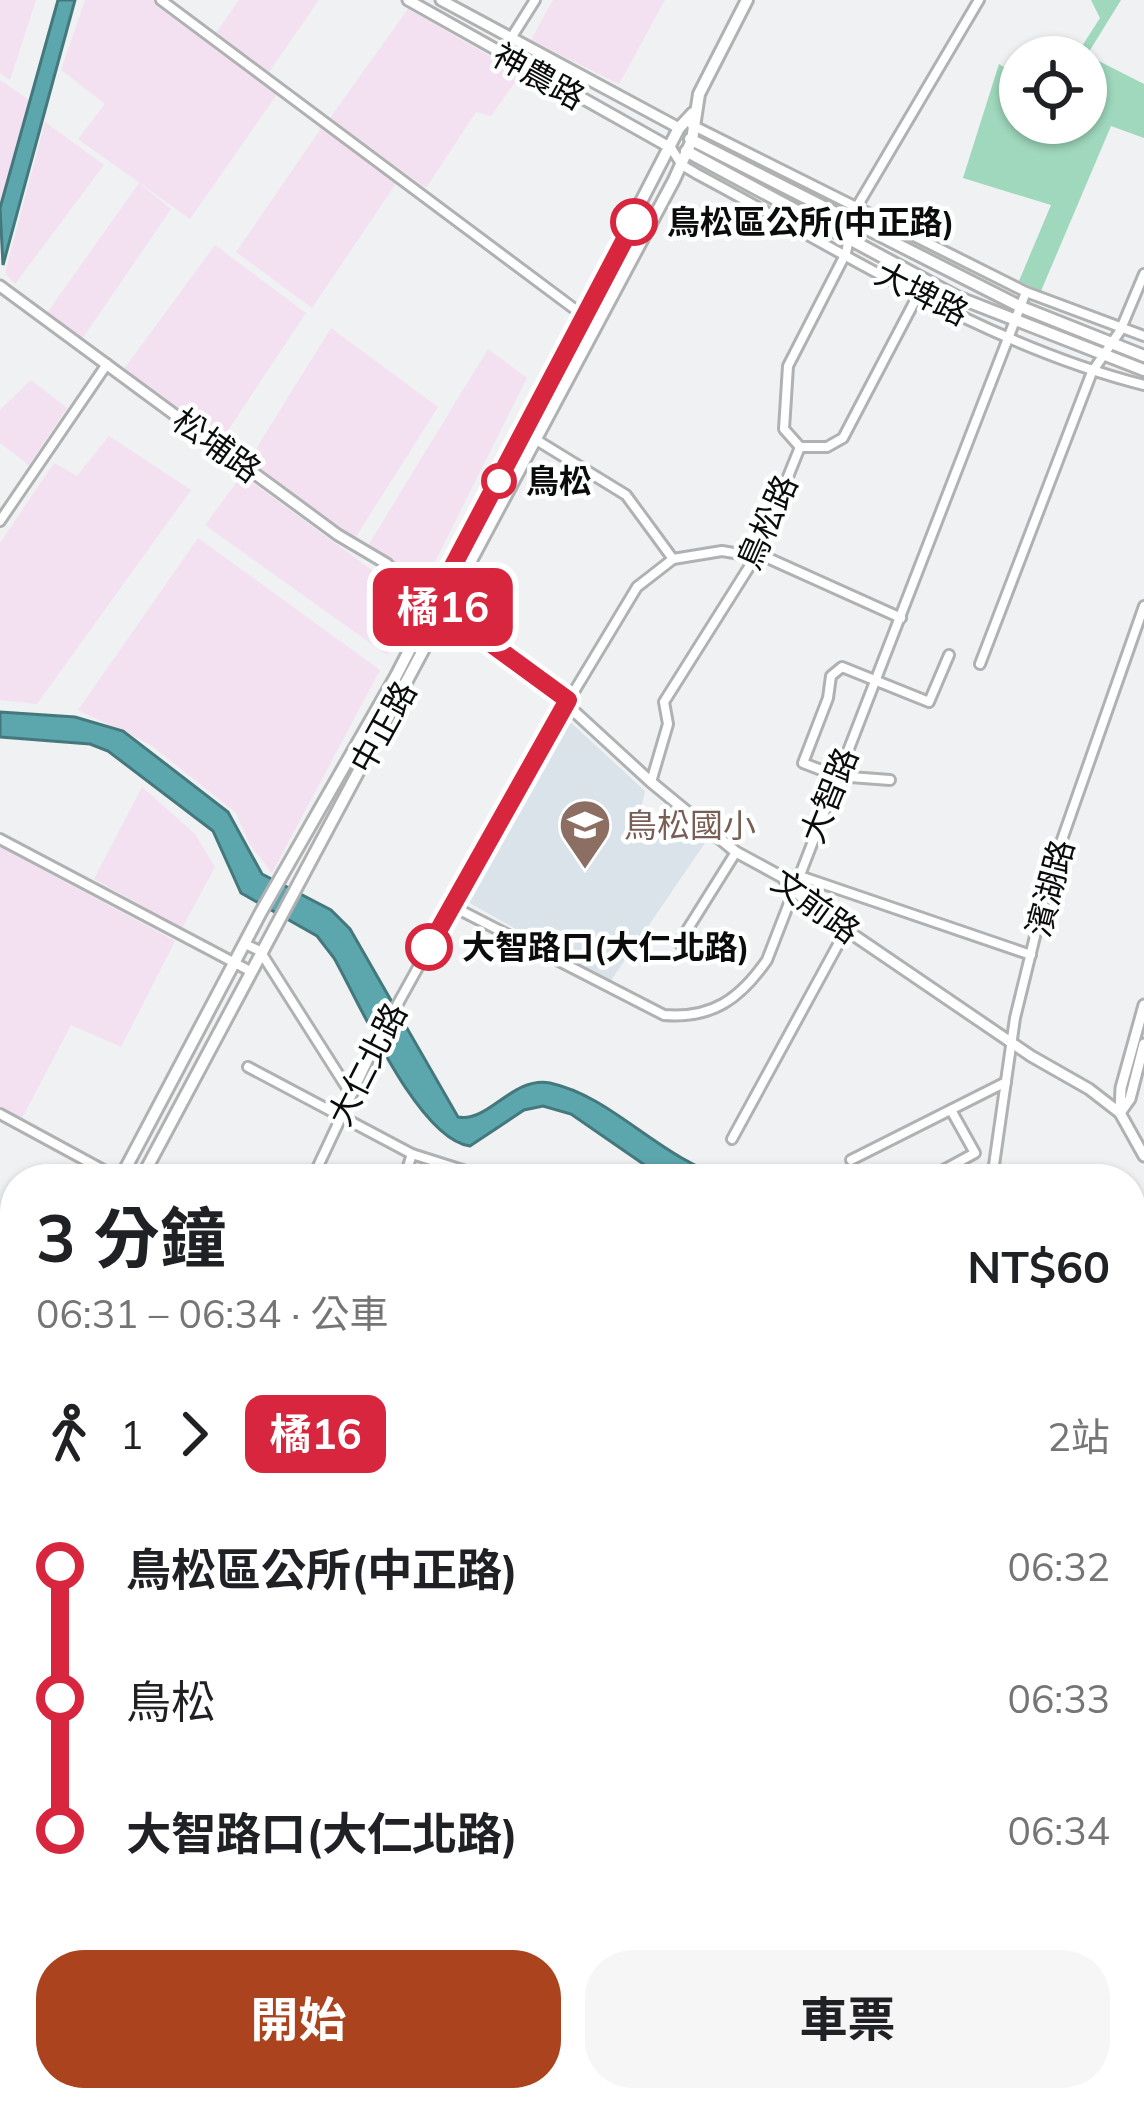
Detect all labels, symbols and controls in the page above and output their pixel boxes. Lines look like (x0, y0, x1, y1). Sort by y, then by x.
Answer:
street label: 神農路 (486, 34, 592, 117)
map controls (999, 36, 1107, 144)
button: locate (999, 36, 1107, 144)
marker: 鳥松區公所(中正路) (612, 200, 656, 244)
place label: 鳥松區公所(中正路) (667, 201, 955, 242)
street label: 大埤路 (869, 252, 976, 333)
street label: 松埔路 (165, 399, 269, 490)
place label: 鳥松 (526, 460, 592, 501)
marker: 鳥松 (483, 465, 515, 497)
street label: 鳥松路 (728, 468, 805, 575)
line badge: 橘16 (374, 568, 512, 646)
text: 橘16 (397, 580, 489, 633)
street label: 中正路 (341, 674, 424, 780)
street label: 大智路 (791, 741, 866, 848)
school or university icon: 鳥松國小 (557, 797, 613, 871)
place label: 鳥松國小 (624, 804, 756, 845)
street label: 濱湖路 (1017, 835, 1082, 941)
street label: 文前路 (764, 860, 868, 951)
marker: 大智路口(大仁北路) (407, 925, 451, 969)
place label: 大智路口(大仁北路) (462, 926, 750, 967)
street label: 大仁北路 (318, 996, 415, 1132)
text: 3 分鐘 (36, 1196, 226, 1279)
text: NT$60 (967, 1238, 1110, 1294)
text: 06:31 – 06:34 · 公車 (36, 1289, 388, 1338)
icon: walk (36, 1401, 102, 1467)
icon: forward (161, 1401, 227, 1467)
text: 橘16 (269, 1407, 362, 1460)
text: 1 (120, 1410, 143, 1459)
text: 2站 (1048, 1412, 1110, 1461)
text: 鳥松區公所(中正路) (126, 1541, 518, 1597)
text: 06:32 (1008, 1542, 1110, 1591)
text: 鳥松 (126, 1673, 216, 1729)
text: 06:33 (1008, 1674, 1110, 1723)
text: 大智路口(大仁北路) (126, 1805, 518, 1861)
text: 06:34 (1008, 1806, 1110, 1855)
button: 開始 (36, 1950, 561, 2088)
button: 車票 (585, 1950, 1110, 2088)

